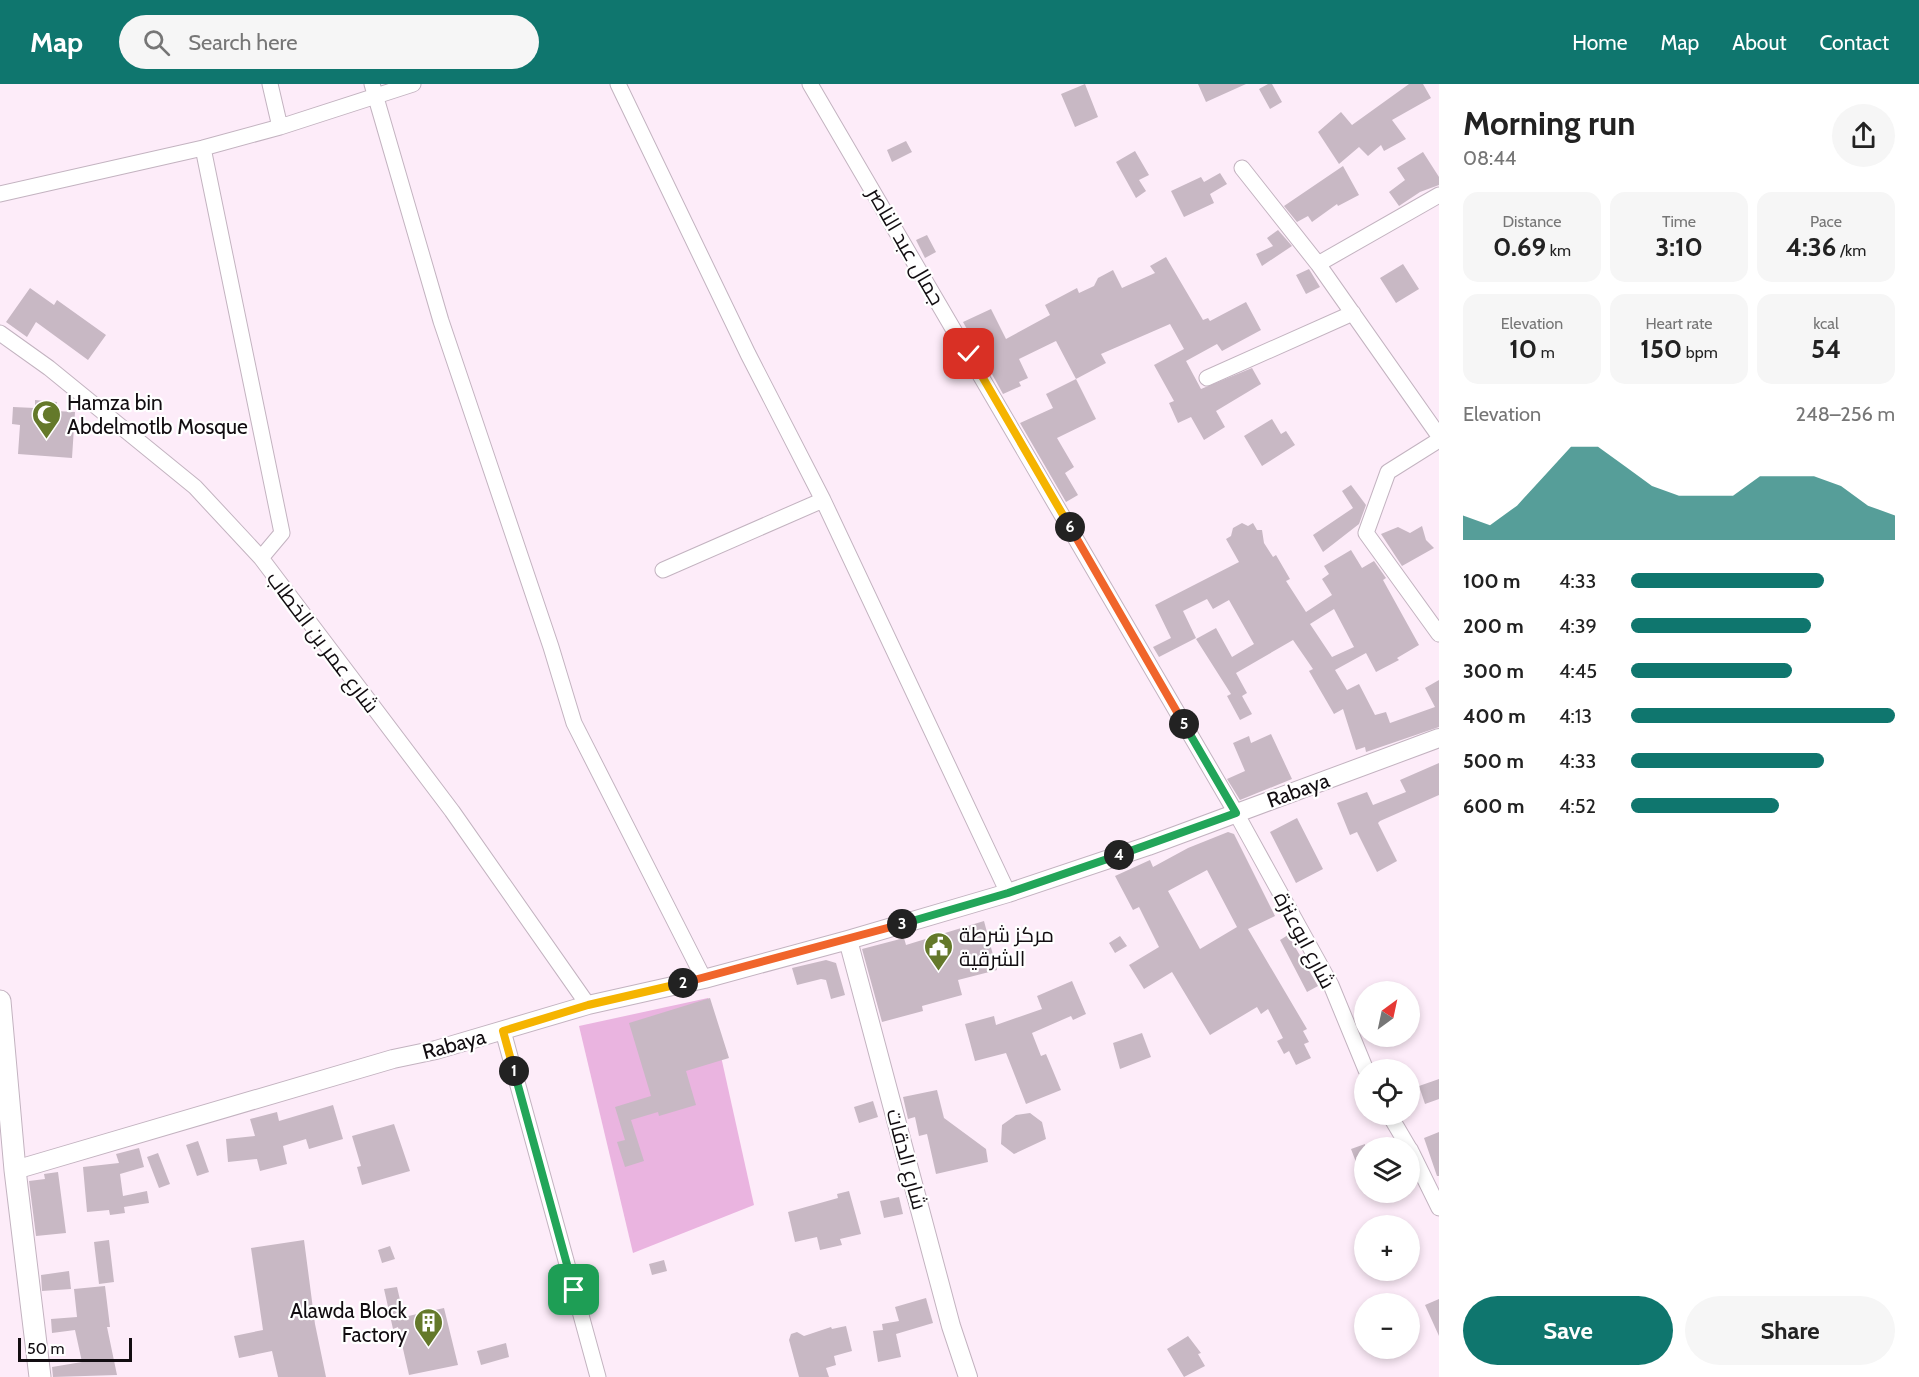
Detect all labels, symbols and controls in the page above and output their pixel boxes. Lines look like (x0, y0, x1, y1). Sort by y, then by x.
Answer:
search box (119, 15, 539, 69)
text: Map (30, 25, 83, 59)
icon: search (140, 26, 173, 59)
text: Search here (188, 29, 297, 56)
text: Home (1572, 30, 1628, 55)
text: Map (1661, 30, 1699, 55)
text: About (1732, 30, 1786, 55)
text: Contact (1819, 30, 1889, 55)
text: Morning run (1463, 103, 1635, 143)
button: share (1832, 104, 1895, 167)
text: 08:44 (1463, 146, 1516, 170)
street label: جمال عبد الناصر (861, 182, 950, 310)
text: Distance (1503, 212, 1561, 231)
text: Time (1662, 212, 1696, 231)
text: Pace (1810, 212, 1842, 231)
text: 0.69 (1493, 231, 1546, 263)
text: 3:10 (1655, 231, 1703, 263)
text: 4:36 (1786, 231, 1836, 263)
text: km (1546, 241, 1571, 260)
text: /km (1836, 241, 1866, 260)
text: Elevation (1501, 314, 1563, 333)
text: Heart rate (1646, 314, 1712, 333)
text: kcal (1813, 314, 1839, 333)
pin (943, 328, 994, 379)
text: 10 (1509, 333, 1537, 365)
text: 150 (1640, 333, 1682, 365)
text: 54 (1811, 333, 1841, 365)
icon: check (952, 337, 985, 370)
text: m (1537, 343, 1555, 362)
text: bpm (1682, 343, 1718, 362)
place label: Hamza bin Abdelmotlb Mosque (67, 390, 248, 439)
mosque icon: Hamza bin Abdelmotlb Mosque (30, 398, 62, 440)
text: Elevation (1463, 402, 1541, 426)
text: 248–256 m (1796, 402, 1895, 426)
pin: 6 (1055, 512, 1085, 542)
text: 6 (1066, 517, 1075, 536)
street label: شارع عمر بن الخطاب (260, 566, 384, 719)
text: 100 m (1463, 569, 1521, 593)
text: 4:33 (1559, 569, 1596, 593)
text: 200 m (1463, 614, 1524, 638)
text: 4:39 (1559, 614, 1597, 638)
text: 300 m (1463, 659, 1524, 683)
text: 4:45 (1559, 659, 1597, 683)
text: 400 m (1463, 704, 1526, 728)
text: 4:13 (1559, 704, 1592, 728)
pin: 5 (1169, 709, 1199, 739)
text: 5 (1180, 714, 1188, 733)
text: 500 m (1463, 749, 1524, 773)
text: 4:33 (1559, 749, 1596, 773)
street label: Rabaya (1263, 767, 1333, 813)
text: 600 m (1463, 794, 1524, 818)
text: 4:52 (1559, 794, 1596, 818)
pin: 4 (1104, 840, 1134, 870)
text: 4 (1114, 845, 1124, 864)
street label: شارع ابوعنزة (1267, 887, 1341, 994)
pin: 3 (887, 909, 917, 939)
text: 3 (898, 914, 906, 933)
place label: مركز شرطة الشرقية (959, 922, 1054, 971)
public building icon: مركز شرطة الشرقية (922, 930, 954, 972)
pin: 2 (668, 968, 698, 998)
text: 2 (679, 973, 687, 992)
north arrow (1354, 981, 1420, 1047)
map controls (1354, 981, 1420, 1359)
street label: Rabaya (420, 1024, 488, 1064)
pin: 1 (499, 1056, 529, 1086)
button: locate (1354, 1059, 1420, 1125)
text: 1 (511, 1061, 517, 1080)
street label: شارع الدقات (880, 1106, 932, 1213)
button: layers (1354, 1137, 1420, 1203)
button: + (1354, 1215, 1420, 1281)
pin (548, 1264, 599, 1315)
icon: arrive (557, 1273, 590, 1306)
button: − (1354, 1293, 1420, 1359)
button: Save (1463, 1296, 1673, 1365)
button: Share (1685, 1296, 1895, 1365)
place label: Alawda Block Factory (290, 1298, 408, 1347)
building icon: Alawda Block Factory (412, 1306, 444, 1348)
scale bar (18, 1335, 132, 1362)
text: 50 m (27, 1339, 64, 1358)

